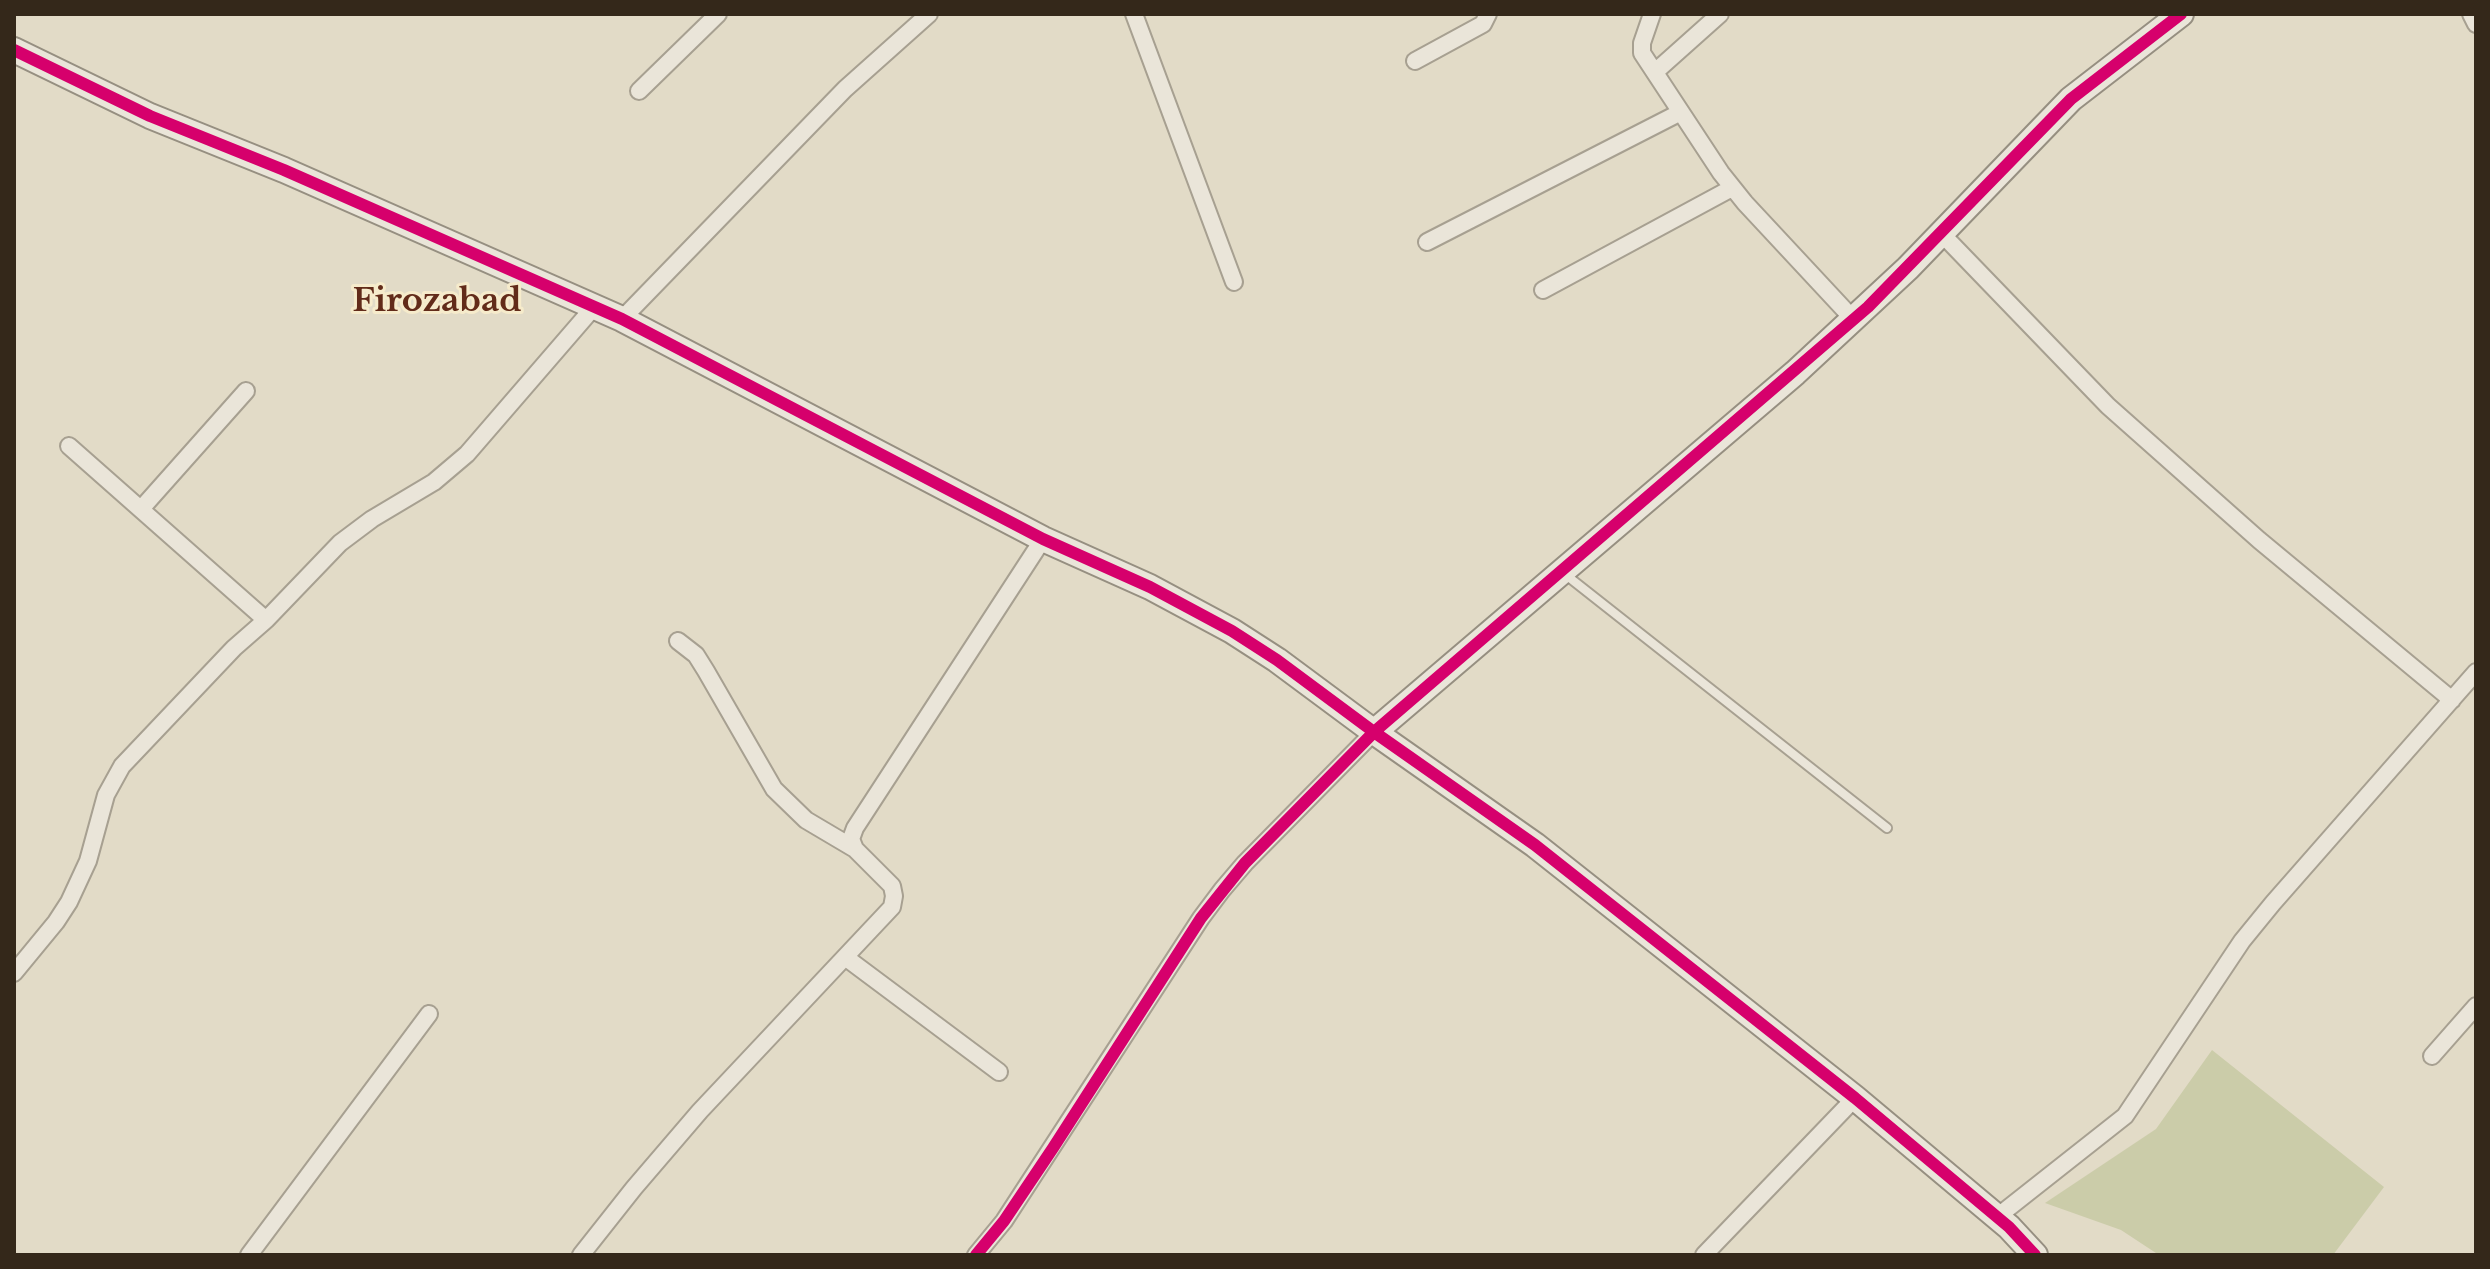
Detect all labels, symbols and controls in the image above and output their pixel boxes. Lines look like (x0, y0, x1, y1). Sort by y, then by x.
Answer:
district label: Firozabad (352, 283, 522, 321)

